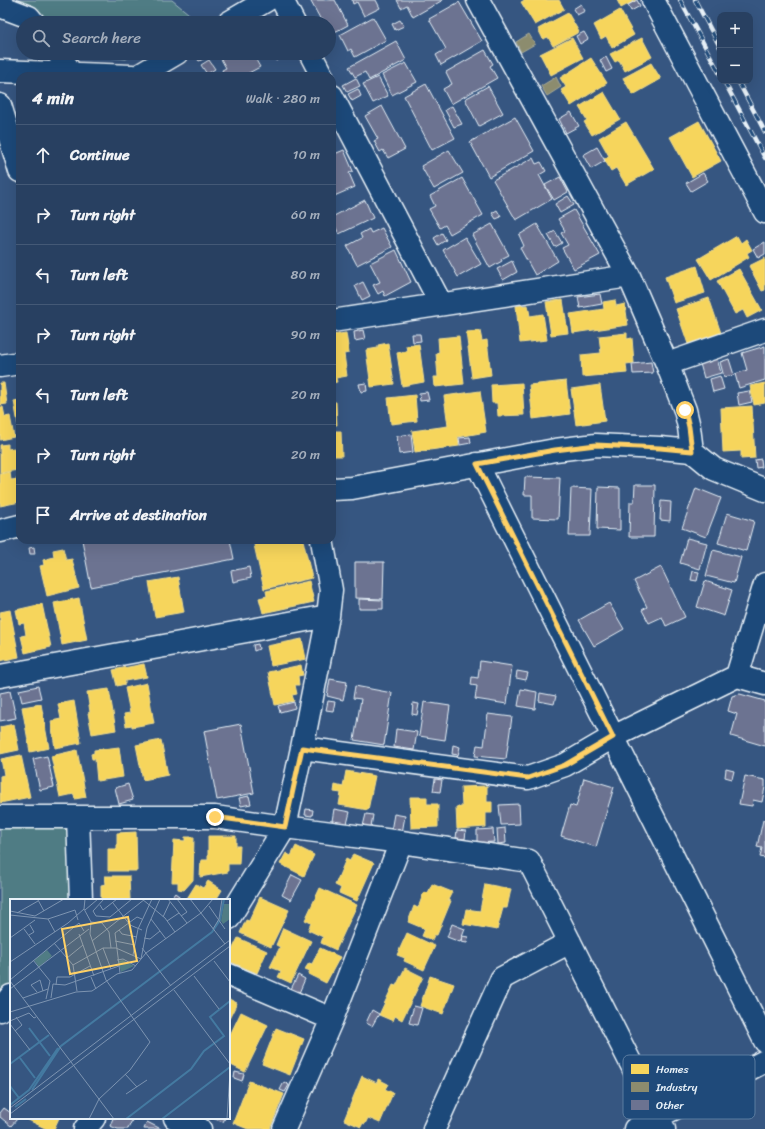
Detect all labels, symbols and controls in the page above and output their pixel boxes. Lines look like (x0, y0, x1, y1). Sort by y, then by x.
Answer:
map controls (717, 12, 753, 84)
button: + (717, 12, 753, 48)
search box (16, 16, 336, 60)
text: Search here (62, 25, 141, 51)
icon: search (30, 27, 52, 49)
button: − (717, 48, 753, 84)
text: 4 min (32, 83, 74, 113)
text: Walk · 280 m (246, 87, 320, 110)
text: Continue (70, 142, 130, 168)
text: 10 m (293, 143, 320, 166)
icon: ahead (32, 144, 54, 166)
text: Turn right (70, 202, 135, 228)
text: 60 m (291, 203, 320, 226)
icon: right (32, 204, 54, 226)
text: Turn left (70, 262, 128, 288)
text: 80 m (291, 263, 320, 286)
icon: left (32, 264, 54, 286)
text: Turn right (70, 322, 135, 348)
text: 90 m (290, 323, 320, 346)
icon: right (32, 324, 54, 346)
text: Turn left (70, 382, 128, 408)
text: 20 m (291, 383, 320, 406)
icon: left (32, 384, 54, 406)
route start (676, 401, 694, 419)
text: Turn right (70, 442, 135, 468)
text: 20 m (291, 443, 320, 466)
icon: right (32, 444, 54, 466)
text: Arrive at destination (70, 502, 207, 528)
icon: arrive (32, 504, 54, 526)
route end (206, 808, 224, 826)
inset map (10, 899, 230, 1119)
legend (623, 1055, 755, 1119)
text: Homes (656, 1060, 689, 1079)
text: Industry (655, 1078, 698, 1097)
text: Other (656, 1096, 684, 1115)

